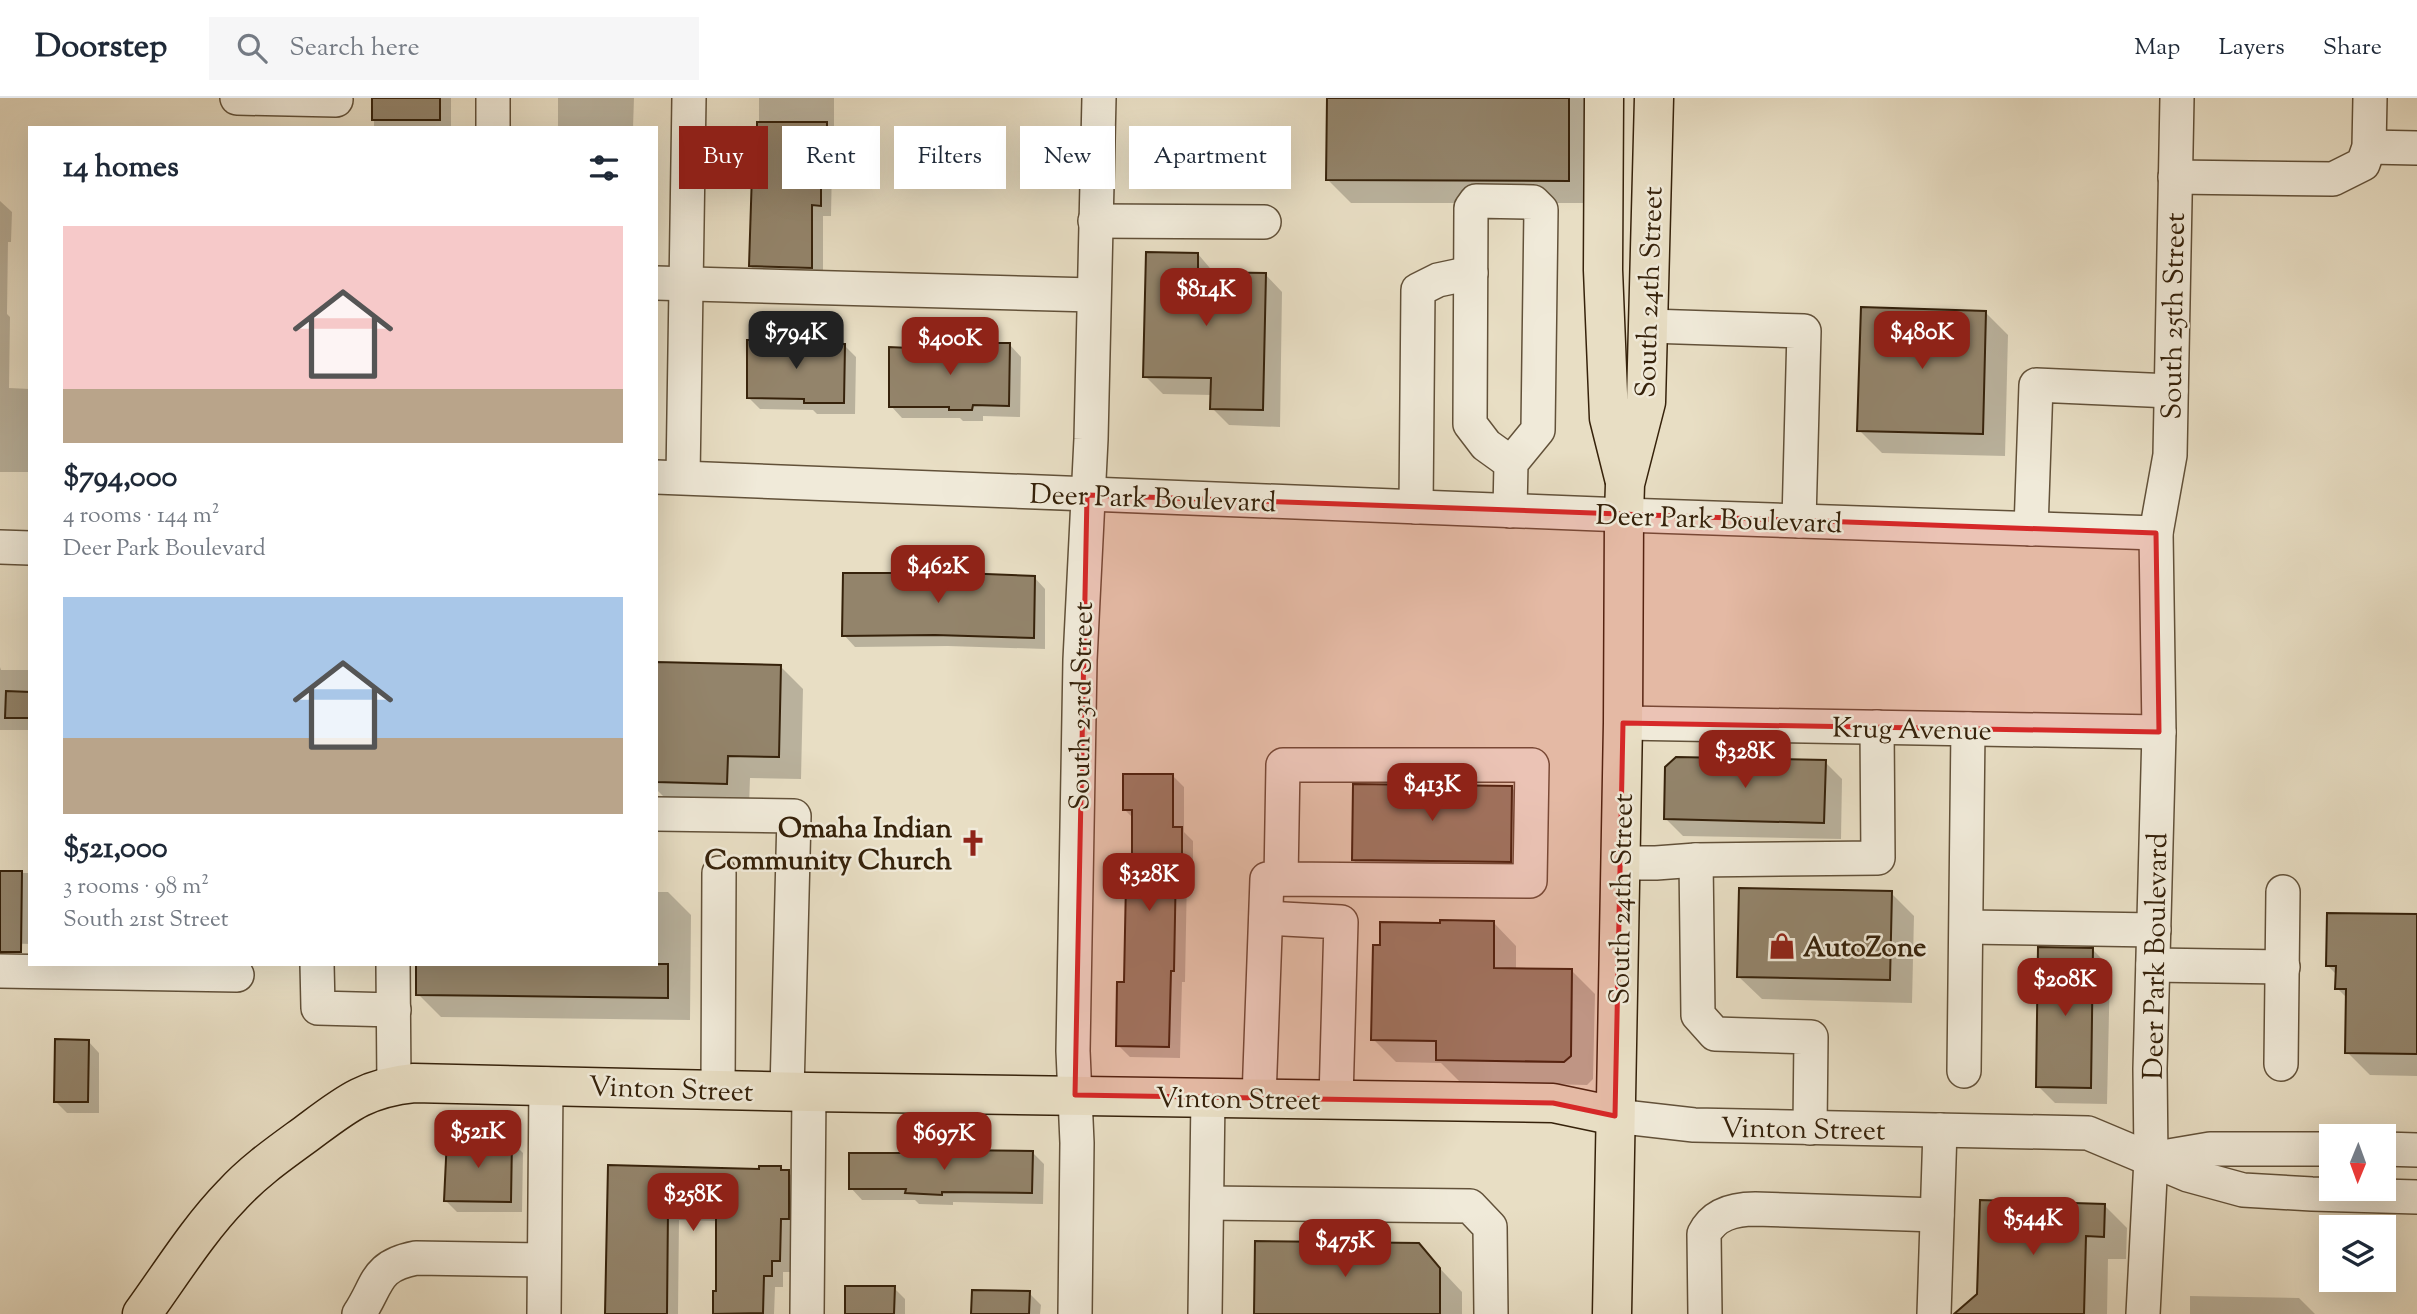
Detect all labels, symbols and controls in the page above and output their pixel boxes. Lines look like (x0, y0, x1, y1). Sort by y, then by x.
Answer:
search box (209, 17, 699, 80)
text: Doorstep (35, 24, 167, 72)
icon: search (233, 29, 271, 67)
text: Search here (289, 30, 420, 67)
text: Map (2134, 31, 2180, 65)
text: Layers (2218, 31, 2285, 65)
text: Share (2323, 31, 2382, 65)
chip: Buy (679, 126, 768, 189)
chip: Rent (782, 126, 880, 189)
chip: Filters (894, 126, 1006, 189)
chip: New (1020, 126, 1115, 189)
chip: Apartment (1129, 126, 1291, 189)
text: 14 homes (63, 147, 179, 190)
icon: filters (585, 149, 623, 187)
street label: South 24th Street (1627, 185, 1675, 398)
street label: South 25th Street (2153, 212, 2197, 420)
pin: $814K (1157, 268, 1255, 328)
icon: home (280, 271, 406, 397)
text: $814K (1176, 274, 1236, 307)
pin: $794K (747, 312, 845, 371)
pin: $480K (1873, 312, 1971, 371)
text: $794K (765, 317, 827, 350)
pin: $400K (901, 317, 999, 377)
text: $480K (1890, 317, 1954, 350)
text: $400K (918, 323, 982, 356)
text: $794,000 (63, 457, 177, 500)
street label: Deer Park Boulevard (1029, 476, 1277, 524)
street label: Deer Park Boulevard (1595, 497, 1843, 545)
text: 4 rooms · 144 m² (63, 500, 220, 533)
text: Deer Park Boulevard (63, 533, 266, 566)
pin: $462K (889, 546, 987, 605)
text: $462K (907, 551, 969, 584)
street label: South 23rd Street (1061, 601, 1105, 811)
icon: home (280, 642, 406, 768)
street label: Krug Avenue (1832, 710, 1992, 752)
pin: $328K (1696, 730, 1794, 790)
text: $328K (1715, 736, 1775, 769)
pin: $413K (1383, 764, 1481, 823)
text: $413K (1403, 769, 1461, 802)
street label: South 24th Street (1601, 793, 1645, 1005)
place label: Omaha Indian Community Church (705, 810, 953, 882)
text: $521,000 (63, 828, 168, 871)
church icon: Omaha Indian Community Church (958, 828, 988, 858)
street label: Deer Park Boulevard (2135, 832, 2179, 1080)
pin: $328K (1100, 854, 1198, 913)
text: $328K (1119, 859, 1179, 892)
text: 3 rooms · 98 m² (63, 871, 209, 904)
text: South 21st Street (63, 904, 229, 937)
place label: AutoZone (1803, 929, 1926, 969)
shop icon: AutoZone (1767, 931, 1797, 961)
pin: $208K (2016, 958, 2114, 1018)
text: $208K (2033, 964, 2097, 997)
street label: Vinton Street (588, 1068, 754, 1114)
street label: Vinton Street (1155, 1080, 1321, 1122)
pin: $521K (429, 1110, 527, 1170)
street label: Vinton Street (1720, 1110, 1886, 1152)
pin: $697K (895, 1112, 993, 1172)
text: $521K (450, 1116, 506, 1149)
text: $697K (912, 1118, 976, 1151)
north arrow (2319, 1124, 2396, 1200)
map controls (2319, 1124, 2396, 1292)
pin: $258K (644, 1174, 742, 1233)
text: $258K (663, 1179, 723, 1212)
pin: $544K (1984, 1198, 2082, 1257)
text: $544K (2003, 1203, 2063, 1236)
button: layers (2319, 1215, 2396, 1292)
pin: $475K (1296, 1220, 1394, 1279)
text: $475K (1315, 1225, 1375, 1258)

